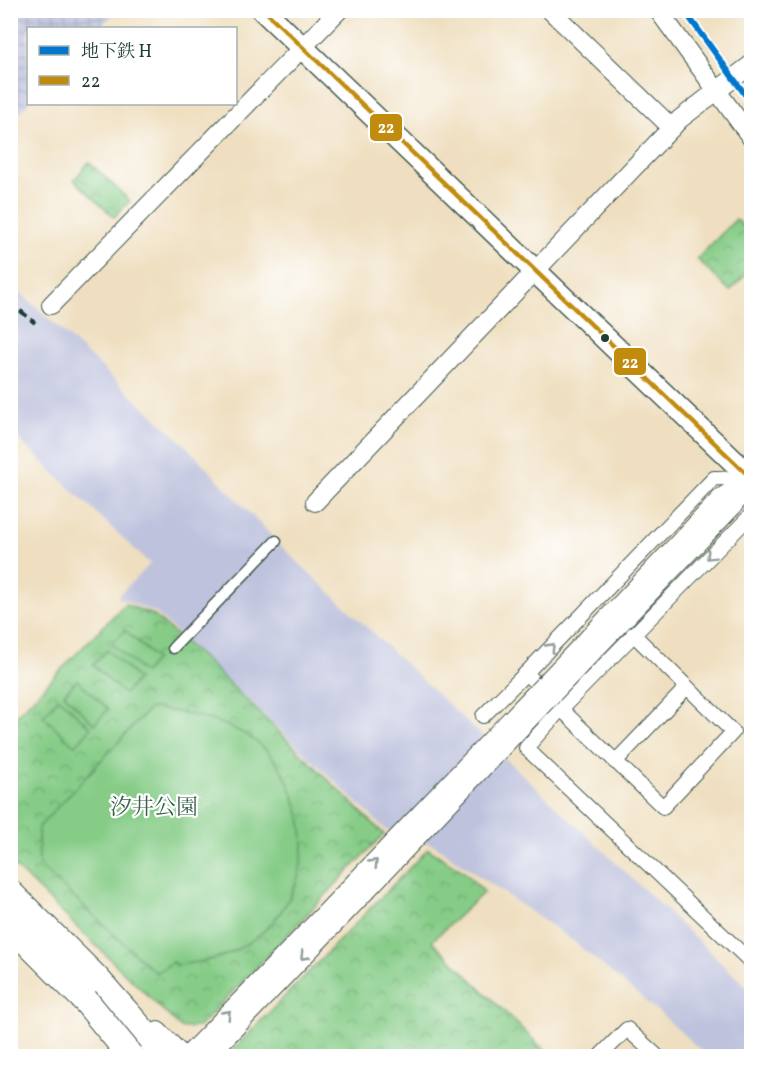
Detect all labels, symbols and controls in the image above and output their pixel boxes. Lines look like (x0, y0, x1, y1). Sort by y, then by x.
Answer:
legend (27, 27, 237, 105)
text: 地下鉄 H (81, 40, 152, 65)
text: 22 (81, 70, 100, 95)
line badge: 22 (369, 113, 403, 142)
text: 22 (378, 118, 394, 140)
unlabelled marker (599, 332, 611, 344)
line badge: 22 (613, 347, 647, 376)
text: 22 (622, 353, 638, 375)
one-way arrow (707, 548, 718, 559)
one-way arrow (543, 644, 554, 655)
park label: 汐井公園 (110, 793, 198, 824)
one-way arrow (366, 859, 377, 870)
one-way arrow (300, 950, 311, 960)
one-way arrow (220, 1011, 231, 1022)

